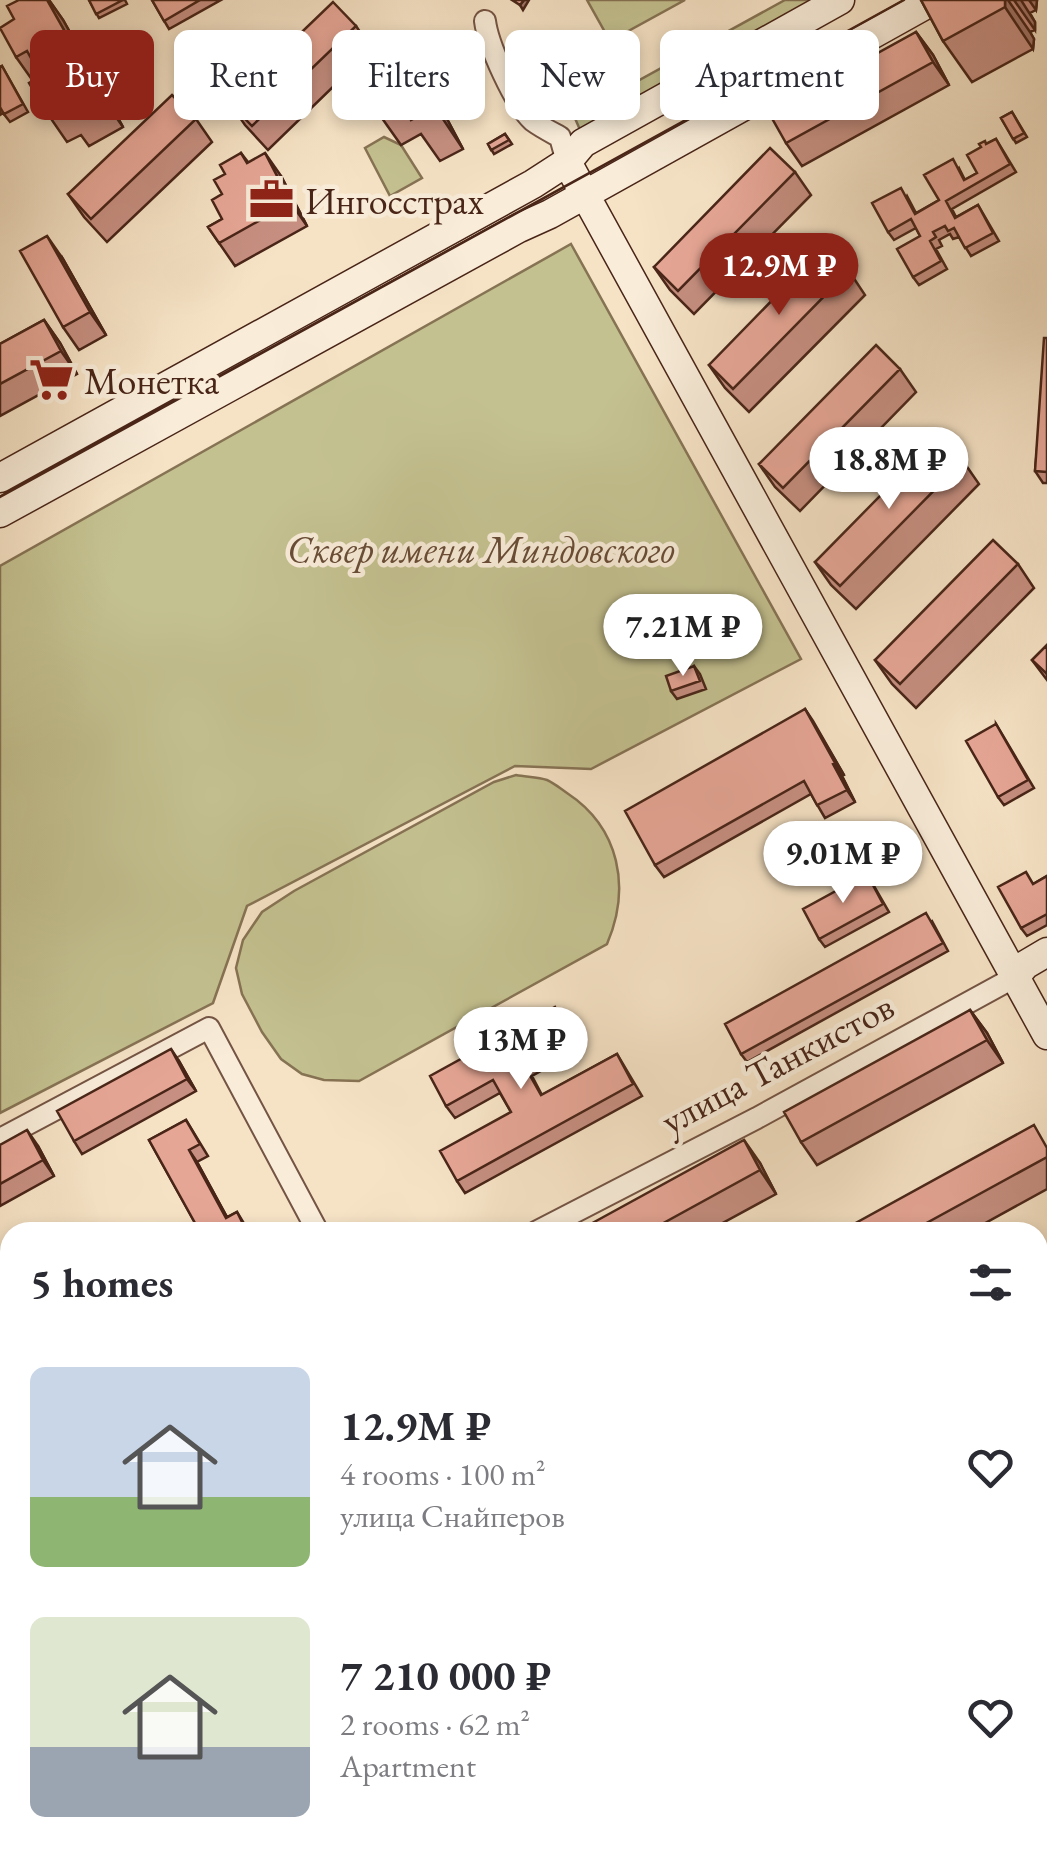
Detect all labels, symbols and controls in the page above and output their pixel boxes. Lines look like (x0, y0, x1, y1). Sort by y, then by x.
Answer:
chip: Buy (30, 30, 154, 120)
chip: Rent (174, 30, 312, 120)
chip: Filters (332, 30, 485, 120)
chip: New (505, 30, 640, 120)
chip: Apartment (660, 30, 879, 120)
office icon: Ингосстрах (248, 176, 296, 224)
place label: Ингосстрах (305, 176, 484, 225)
pin: 12.9M ₽ (687, 233, 871, 318)
text: 12.9M ₽ (721, 244, 837, 286)
supermarket icon: Монетка (27, 356, 75, 404)
place label: Монетка (84, 356, 220, 405)
pin: 18.8M ₽ (797, 427, 981, 512)
text: 18.8M ₽ (831, 438, 947, 480)
park label: Сквер имени Миндовского (287, 524, 675, 573)
pin: 7.21M ₽ (591, 594, 775, 679)
text: 7.21M ₽ (625, 605, 741, 647)
pin: 9.01M ₽ (751, 821, 935, 906)
text: 9.01M ₽ (785, 832, 901, 874)
street label: улица Танкистов (652, 981, 902, 1145)
pin: 13M ₽ (451, 1007, 591, 1092)
text: 13M ₽ (476, 1018, 566, 1060)
text: 5 homes (30, 1255, 173, 1310)
icon: filters (963, 1255, 1018, 1310)
text: 12.9M ₽ (340, 1398, 491, 1453)
icon: home (110, 1407, 230, 1527)
icon: heart (963, 1440, 1018, 1495)
text: 4 rooms · 100 m² (340, 1453, 546, 1495)
text: улица Снайперов (340, 1495, 565, 1537)
text: 7 210 000 ₽ (340, 1648, 551, 1703)
icon: home (110, 1657, 230, 1777)
icon: heart (963, 1690, 1018, 1745)
text: 2 rooms · 62 m² (340, 1703, 530, 1745)
text: Apartment (340, 1745, 476, 1787)

